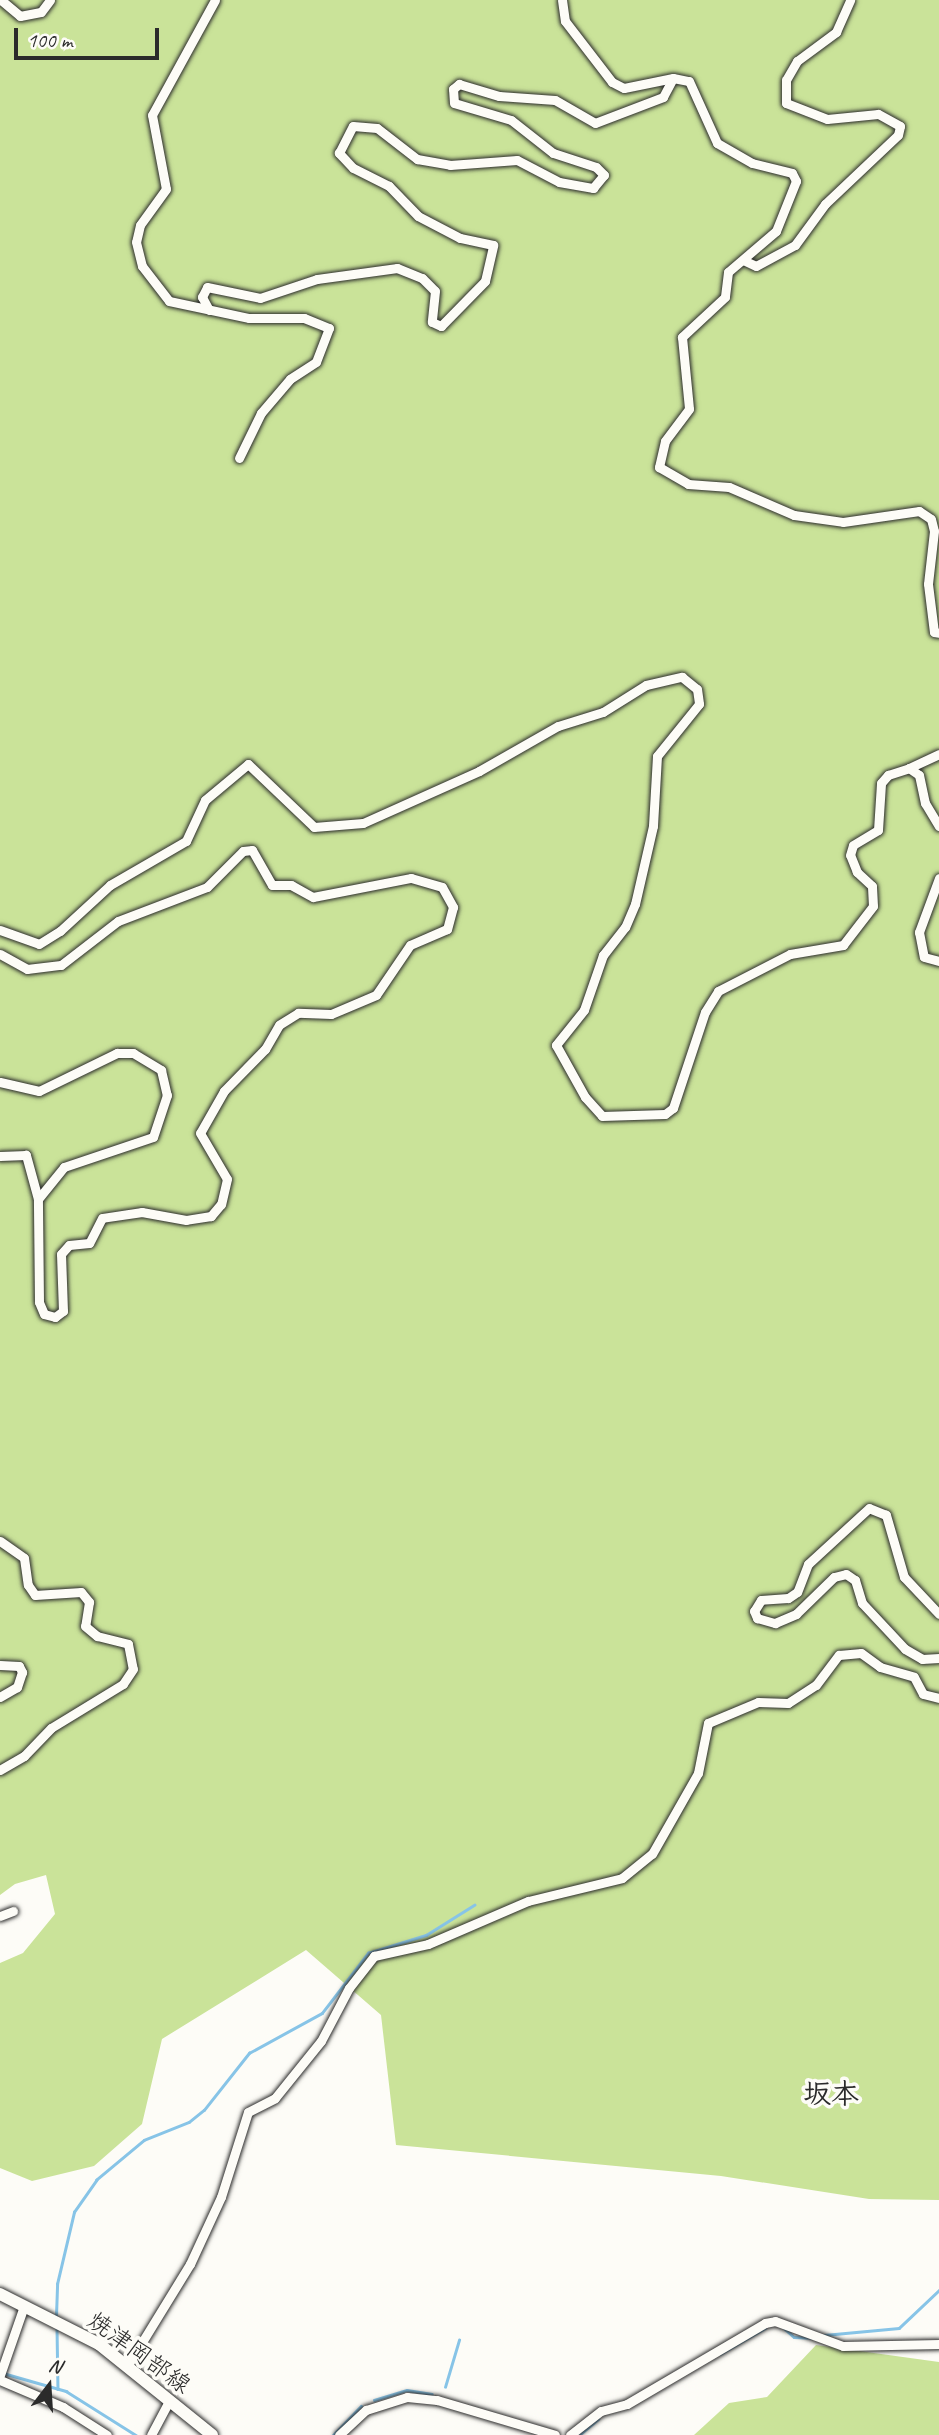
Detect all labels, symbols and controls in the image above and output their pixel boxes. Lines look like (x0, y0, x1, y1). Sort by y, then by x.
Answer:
scale bar (18, 14, 163, 58)
text: 100 m (27, 27, 72, 53)
district label: 坂本 (803, 2077, 859, 2111)
street label: 焼津岡部線 (82, 2306, 196, 2400)
north arrow (14, 2351, 84, 2421)
text: N (46, 2353, 64, 2379)

